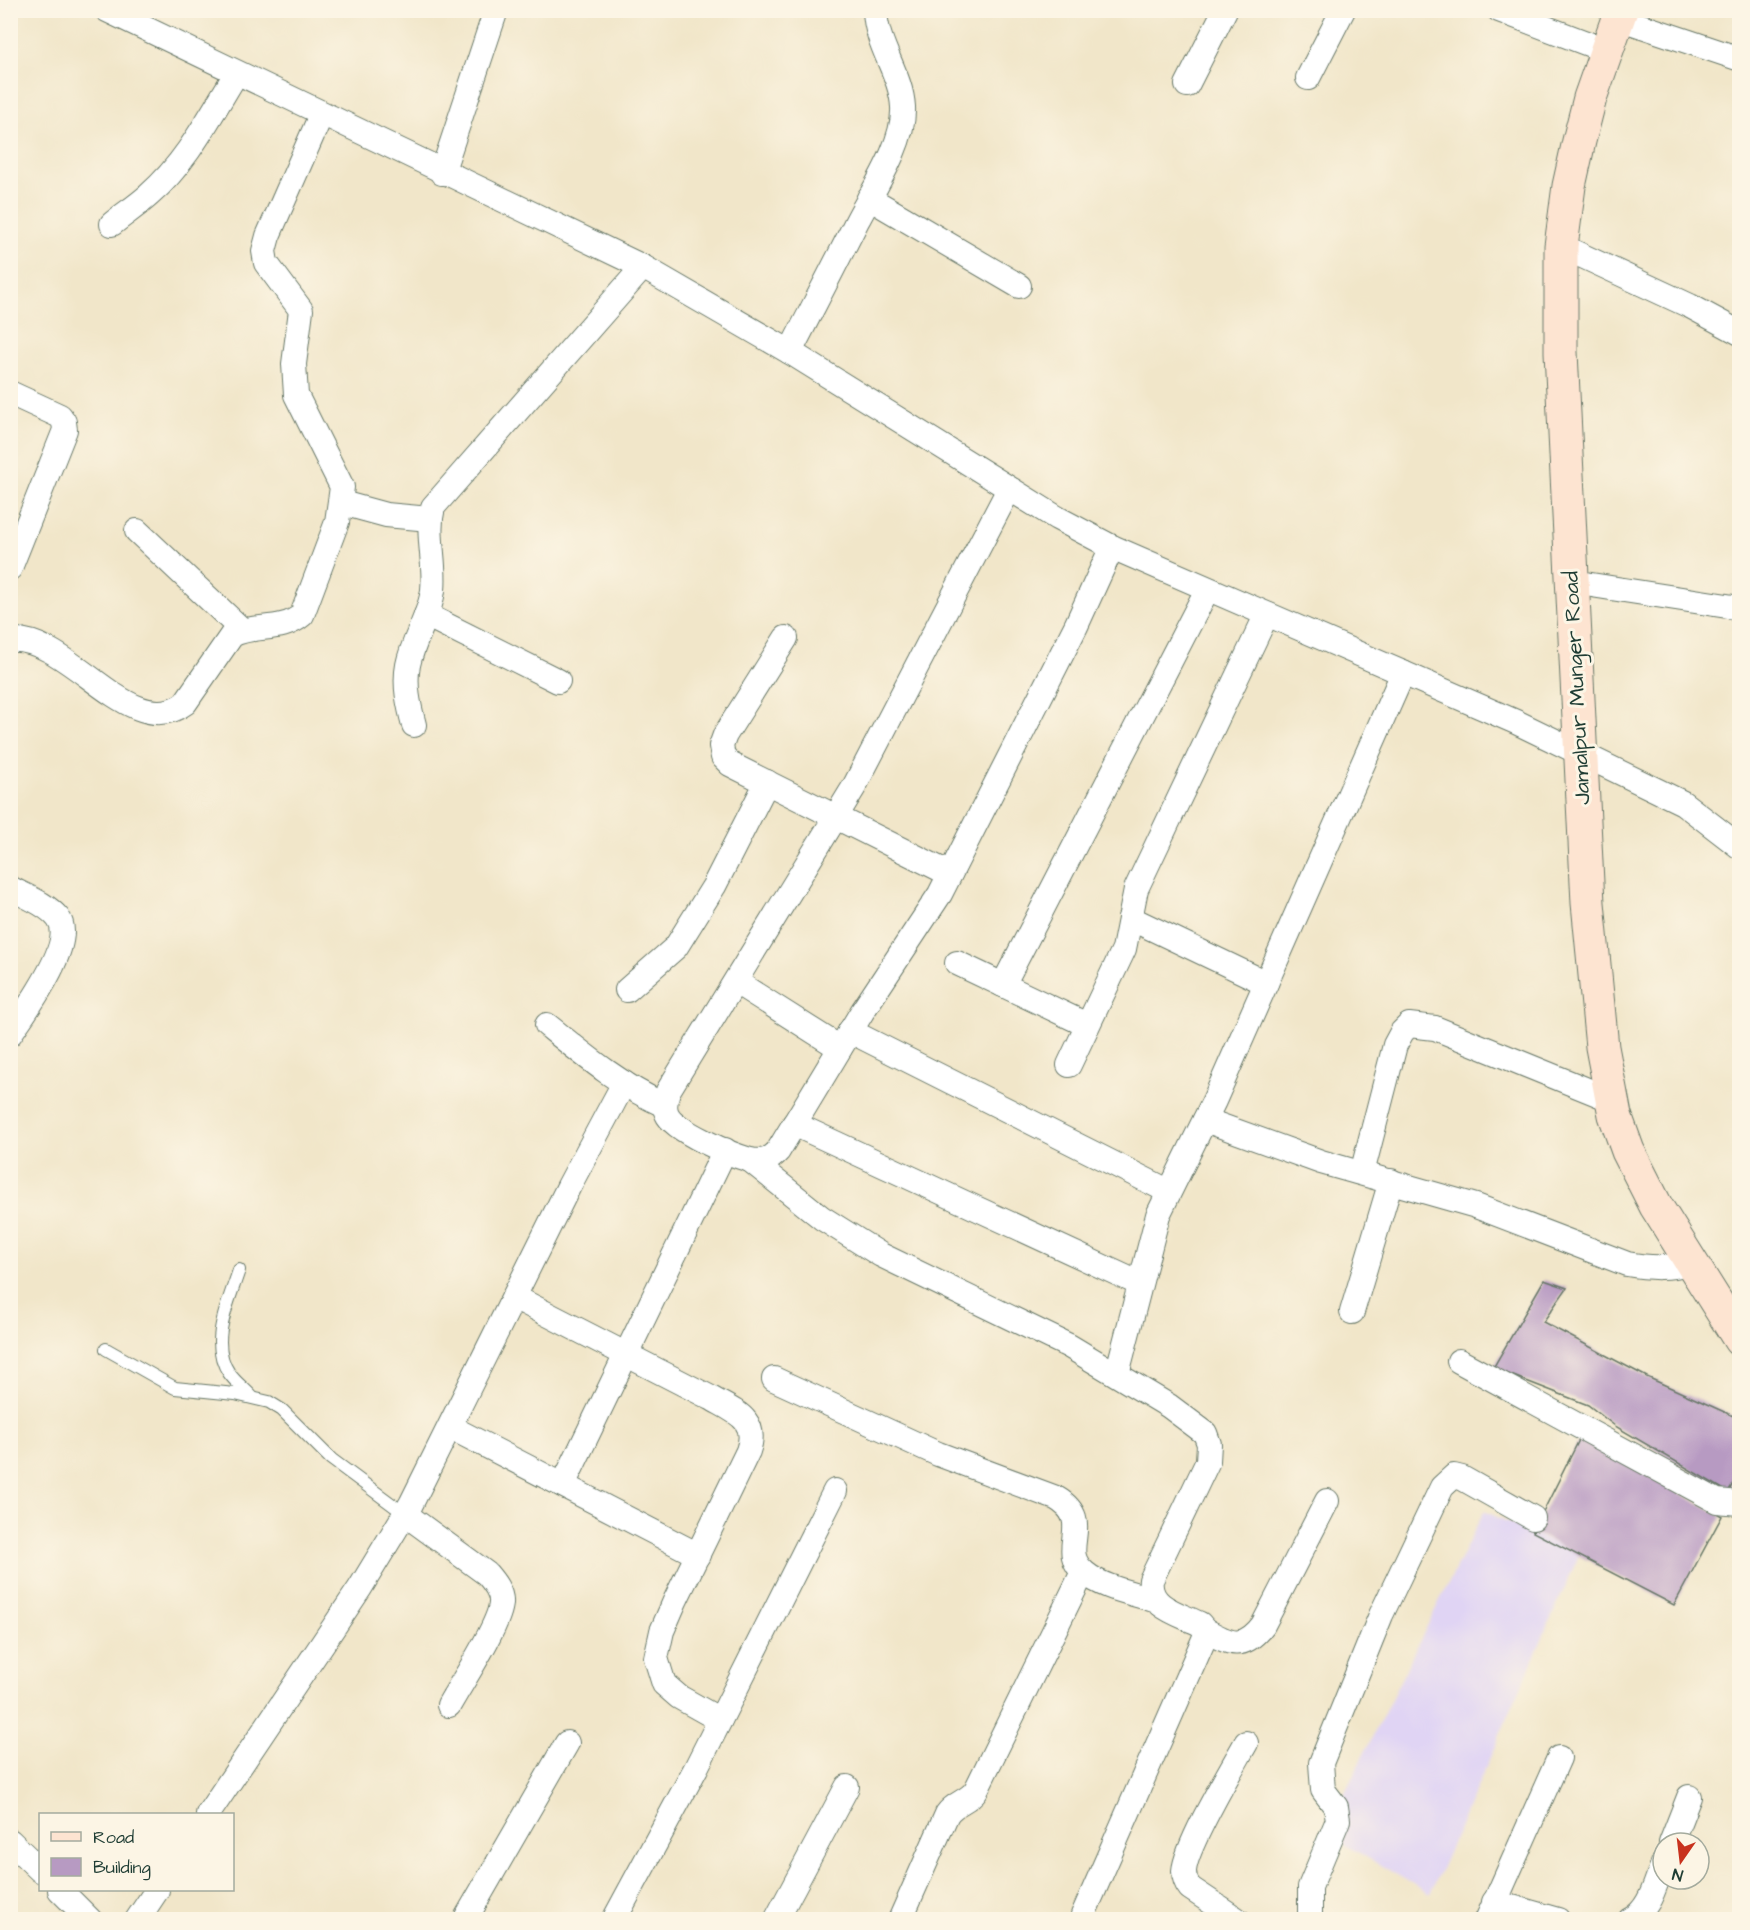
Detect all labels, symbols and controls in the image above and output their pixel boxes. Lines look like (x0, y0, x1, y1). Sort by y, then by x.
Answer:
street label: Jamalpur Munger Road (1555, 570, 1600, 806)
legend (39, 1813, 234, 1891)
text: Road (93, 1825, 134, 1850)
north arrow (1651, 1831, 1711, 1891)
text: Building (93, 1855, 151, 1881)
text: N (1670, 1863, 1685, 1886)

